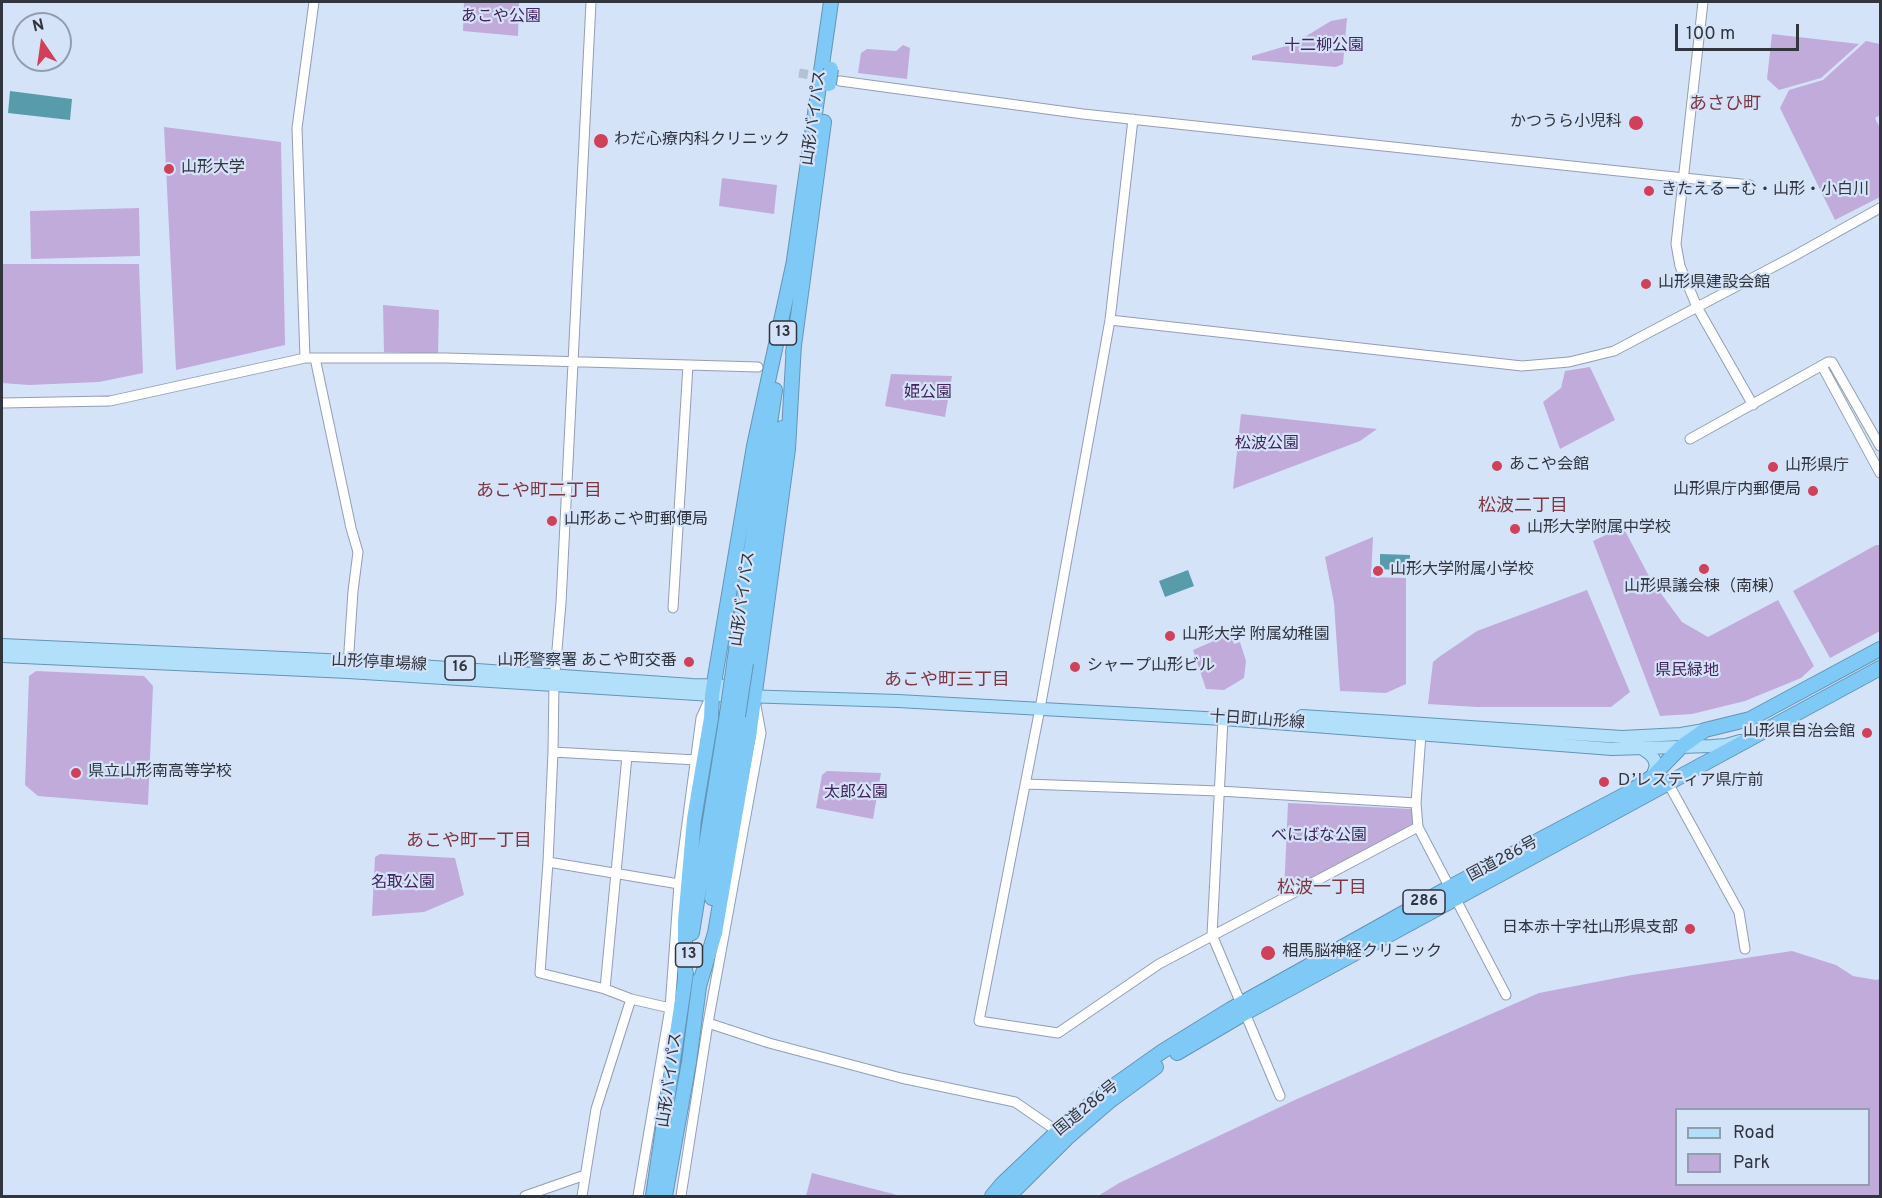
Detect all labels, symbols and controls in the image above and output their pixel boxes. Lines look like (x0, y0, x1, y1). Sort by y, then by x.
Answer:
park label: あこや公園 (461, 8, 541, 28)
north arrow (12, 12, 72, 72)
scale bar (1678, 12, 1802, 50)
text: N (31, 15, 46, 37)
text: 100 m (1686, 23, 1735, 46)
park label: 十二柳公園 (1284, 37, 1364, 57)
street label: 山形バイパス (799, 69, 831, 167)
district label: あさひ町 (1689, 94, 1761, 116)
place label: かつうら小児科 (1510, 113, 1622, 133)
marker: かつうら小児科 (1627, 114, 1645, 132)
place label: わだ心療内科クリニック (614, 131, 790, 151)
marker: わだ心療内科クリニック (592, 132, 610, 150)
place label: 山形大学 (181, 159, 245, 179)
marker: 山形大学 (162, 162, 176, 176)
place label: きたえるーむ・山形・小白川 (1661, 181, 1869, 201)
marker: きたえるーむ・山形・小白川 (1642, 184, 1656, 198)
place label: 山形県建設会館 (1658, 274, 1770, 294)
marker: 山形県建設会館 (1639, 277, 1653, 291)
road number: 13 (770, 321, 796, 345)
park label: 姫公園 (904, 384, 952, 404)
park label: 松波公園 (1235, 435, 1299, 455)
place label: あこや会館 (1509, 456, 1589, 476)
place label: 山形県庁 (1785, 457, 1849, 477)
marker: あこや会館 (1490, 459, 1504, 473)
marker: 山形県庁 (1766, 460, 1780, 474)
district label: あこや町二丁目 (476, 481, 602, 503)
place label: 山形県庁内郵便局 (1673, 481, 1801, 501)
marker: 山形県庁内郵便局 (1806, 484, 1820, 498)
district label: 松波二丁目 (1478, 496, 1568, 518)
place label: 山形あこや町郵便局 (564, 511, 708, 531)
marker: 山形あこや町郵便局 (545, 514, 559, 528)
place label: 山形大学附属中学校 (1527, 519, 1671, 539)
marker: 山形大学附属中学校 (1508, 522, 1522, 536)
street label: 山形バイパス (728, 550, 760, 648)
place label: 山形大学附属小学校 (1390, 561, 1534, 581)
marker: 山形県議会棟（南棟） (1697, 562, 1711, 576)
marker: 山形大学附属小学校 (1371, 564, 1385, 578)
place label: 山形県議会棟（南棟） (1624, 578, 1784, 598)
place label: 山形大学 附属幼稚園 (1182, 626, 1330, 646)
marker: 山形大学 附属幼稚園 (1163, 629, 1177, 643)
street label: 山形停車場線 (331, 652, 427, 676)
place label: 山形警察署 あこや町交番 (497, 652, 677, 672)
marker: 山形警察署 あこや町交番 (682, 655, 696, 669)
road number: 16 (445, 656, 475, 680)
place label: シャープ山形ビル (1087, 657, 1215, 677)
marker: シャープ山形ビル (1068, 660, 1082, 674)
park label: 県民緑地 (1655, 662, 1719, 682)
district label: あこや町三丁目 (884, 670, 1010, 692)
street label: 十日町山形線 (1208, 708, 1306, 734)
place label: 山形県自治会館 (1743, 723, 1855, 743)
marker: 山形県自治会館 (1860, 726, 1874, 740)
place label: 県立山形南高等学校 (88, 763, 232, 783)
marker: 県立山形南高等学校 (69, 766, 83, 780)
place label: Ｄ’レスティア県庁前 (1616, 772, 1764, 792)
marker: Ｄ’レスティア県庁前 (1597, 775, 1611, 789)
park label: 太郎公園 (824, 784, 888, 804)
park label: べにばな公園 (1271, 827, 1367, 847)
district label: あこや町一丁目 (406, 831, 532, 853)
street label: 国道286号 (1464, 833, 1542, 887)
park label: 名取公園 (371, 874, 435, 894)
district label: 松波一丁目 (1277, 878, 1367, 900)
road number: 286 (1403, 890, 1445, 914)
place label: 日本赤十字社山形県支部 (1502, 919, 1678, 939)
marker: 日本赤十字社山形県支部 (1683, 922, 1697, 936)
road number: 13 (676, 943, 702, 967)
place label: 相馬脳神経クリニック (1282, 943, 1442, 963)
marker: 相馬脳神経クリニック (1259, 944, 1277, 962)
street label: 山形バイパス (655, 1031, 687, 1129)
street label: 国道286号 (1051, 1077, 1123, 1141)
legend (1675, 1108, 1870, 1186)
text: Road (1733, 1122, 1775, 1145)
text: Park (1733, 1152, 1770, 1175)

